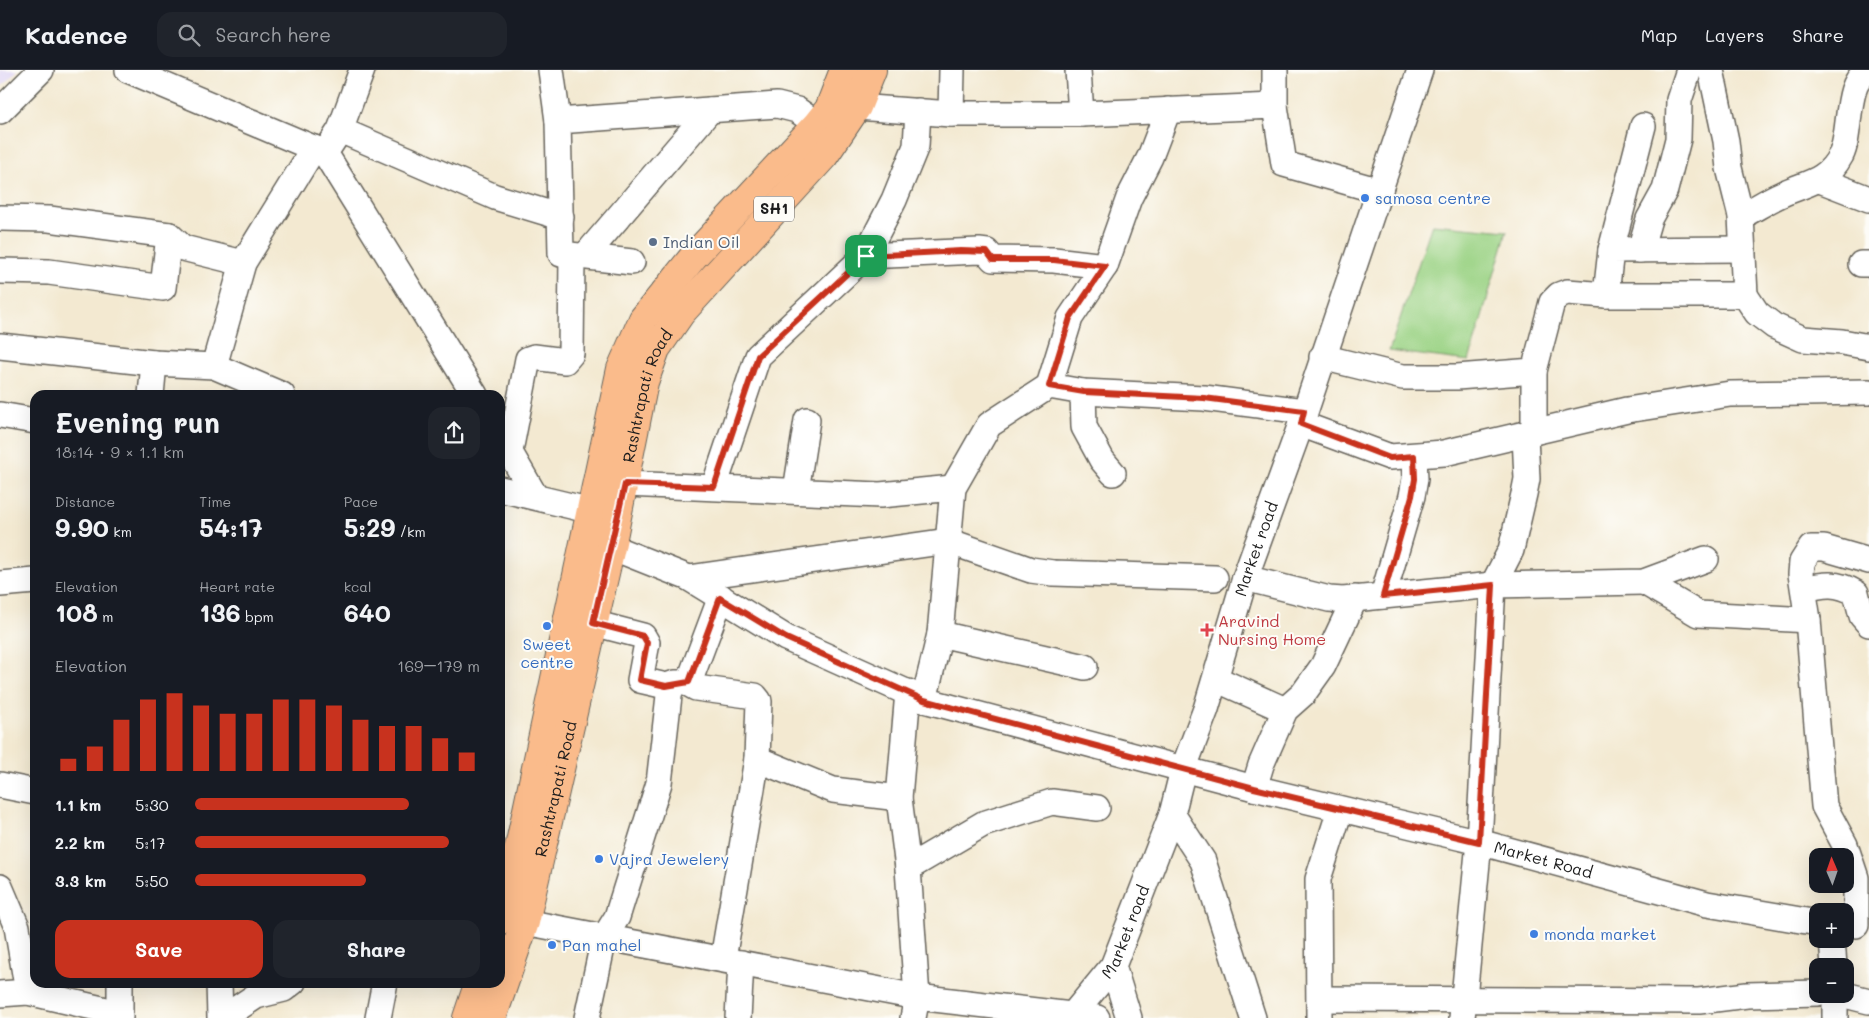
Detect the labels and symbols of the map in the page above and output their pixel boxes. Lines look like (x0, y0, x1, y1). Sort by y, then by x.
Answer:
place label: samosa centre (1375, 187, 1491, 208)
marker: samosa centre (1359, 192, 1371, 204)
road number: SH1 (754, 196, 794, 222)
place label: Indian Oil (663, 231, 739, 252)
pin (845, 235, 887, 277)
marker: Indian Oil (647, 236, 659, 248)
street label: Rashtrapati Road (617, 325, 677, 464)
street label: Market road (1229, 499, 1282, 599)
place label: Aravind Nursing Home (1218, 610, 1326, 649)
marker: Sweet centre (541, 620, 553, 632)
marker: Aravind Nursing Home (1200, 623, 1214, 637)
place label: Sweet centre (520, 633, 574, 672)
street label: Rashtrapati Road (529, 719, 581, 859)
street label: Market Road (1492, 836, 1595, 882)
place label: Vajra Jewelery (609, 848, 729, 869)
north arrow (1809, 848, 1854, 892)
marker: Vajra Jewelery (593, 853, 605, 865)
street label: Market road (1096, 882, 1153, 983)
place label: monda market (1544, 923, 1657, 944)
marker: monda market (1528, 928, 1540, 940)
place label: Pan mahel (562, 934, 641, 955)
marker: Pan mahel (546, 939, 558, 951)

